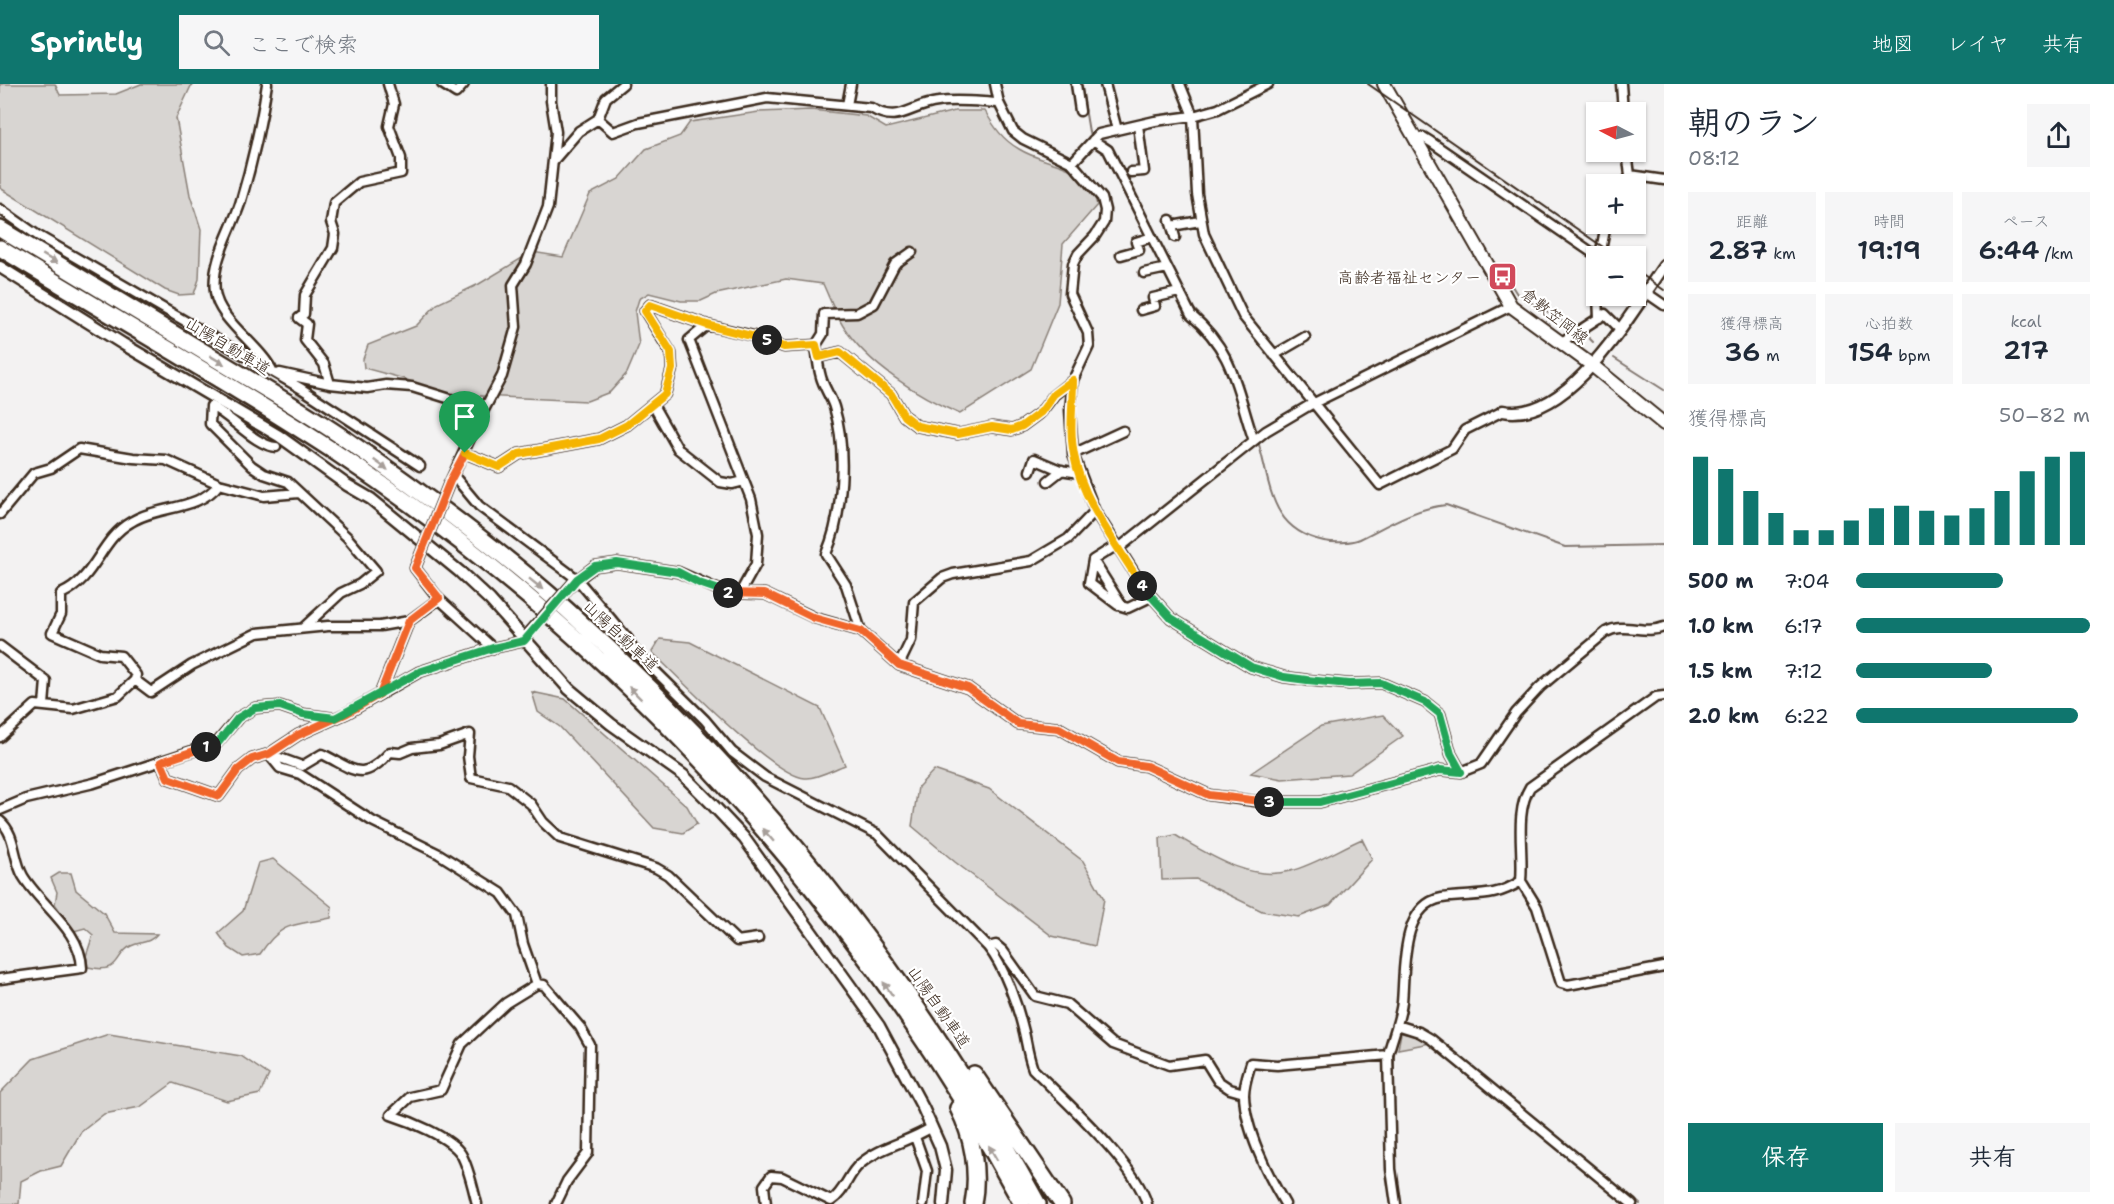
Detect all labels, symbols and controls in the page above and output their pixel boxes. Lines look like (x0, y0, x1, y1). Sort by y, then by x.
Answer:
search box (179, 15, 599, 69)
text: Sprintly (30, 23, 143, 61)
icon: search (200, 26, 233, 59)
text: ここで検索 (248, 30, 358, 59)
text: 地図 (1872, 30, 1914, 58)
text: レイヤ (1947, 30, 2009, 58)
text: 共有 (2042, 30, 2084, 58)
text: 朝のラン (1688, 100, 1820, 145)
north arrow (1586, 102, 1646, 162)
map controls (1586, 102, 1646, 306)
button: share (2027, 104, 2090, 167)
text: 08:12 (1688, 145, 1740, 171)
button: + (1586, 174, 1646, 234)
text: 距離 (1736, 211, 1768, 232)
text: 時間 (1873, 211, 1905, 232)
text: ペース (2002, 211, 2050, 232)
text: 2.87 (1708, 232, 1768, 267)
text: 19:19 (1857, 232, 1921, 267)
text: 6:44 (1979, 232, 2039, 267)
text: km (1768, 243, 1796, 264)
text: /km (2039, 243, 2073, 264)
button: − (1586, 246, 1646, 306)
one-way arrow (42, 254, 58, 265)
bus stop icon: 高齢者福祉センター (1486, 261, 1518, 293)
place label: 高齢者福祉センター (1338, 267, 1481, 288)
street label: 倉敷笠岡線 (1517, 283, 1593, 349)
text: kcal (2010, 311, 2042, 332)
street label: 山陽自動車道 (181, 312, 275, 380)
text: 獲得標高 (1720, 313, 1784, 334)
text: 心拍数 (1865, 313, 1913, 334)
pin: 5 (752, 325, 782, 355)
text: 5 (762, 329, 772, 350)
text: 217 (2003, 332, 2049, 367)
text: 36 (1724, 334, 1760, 369)
text: 154 (1848, 334, 1893, 369)
text: m (1760, 345, 1780, 366)
text: bpm (1893, 345, 1930, 366)
one-way arrow (209, 355, 226, 365)
pin (439, 391, 490, 453)
icon: arrive (448, 400, 481, 433)
text: 50–82 m (1999, 402, 2090, 428)
text: 獲得標高 (1688, 405, 1768, 431)
one-way arrow (373, 459, 389, 471)
text: 500 m (1688, 568, 1754, 594)
text: 7:04 (1784, 568, 1829, 594)
pin: 4 (1127, 571, 1157, 601)
text: 4 (1136, 575, 1148, 596)
one-way arrow (528, 577, 543, 589)
pin: 2 (713, 578, 743, 608)
text: 2 (722, 582, 734, 603)
street label: 山陽自動車道 (579, 596, 663, 676)
text: 1.0 km (1688, 613, 1753, 639)
text: 6:17 (1784, 613, 1823, 639)
text: 1.5 km (1688, 658, 1752, 684)
text: 7:12 (1784, 658, 1823, 684)
one-way arrow (628, 687, 642, 701)
text: 2.0 km (1688, 703, 1759, 729)
text: 6:22 (1784, 703, 1829, 729)
pin: 1 (191, 732, 221, 762)
text: 1 (202, 736, 210, 757)
pin: 3 (1254, 787, 1284, 817)
text: 3 (1263, 791, 1275, 812)
one-way arrow (762, 828, 775, 843)
street label: 山陽自動車道 (903, 962, 975, 1052)
one-way arrow (882, 982, 894, 997)
button: 保存 (1688, 1123, 1883, 1192)
button: 共有 (1895, 1123, 2090, 1192)
one-way arrow (988, 1145, 999, 1161)

